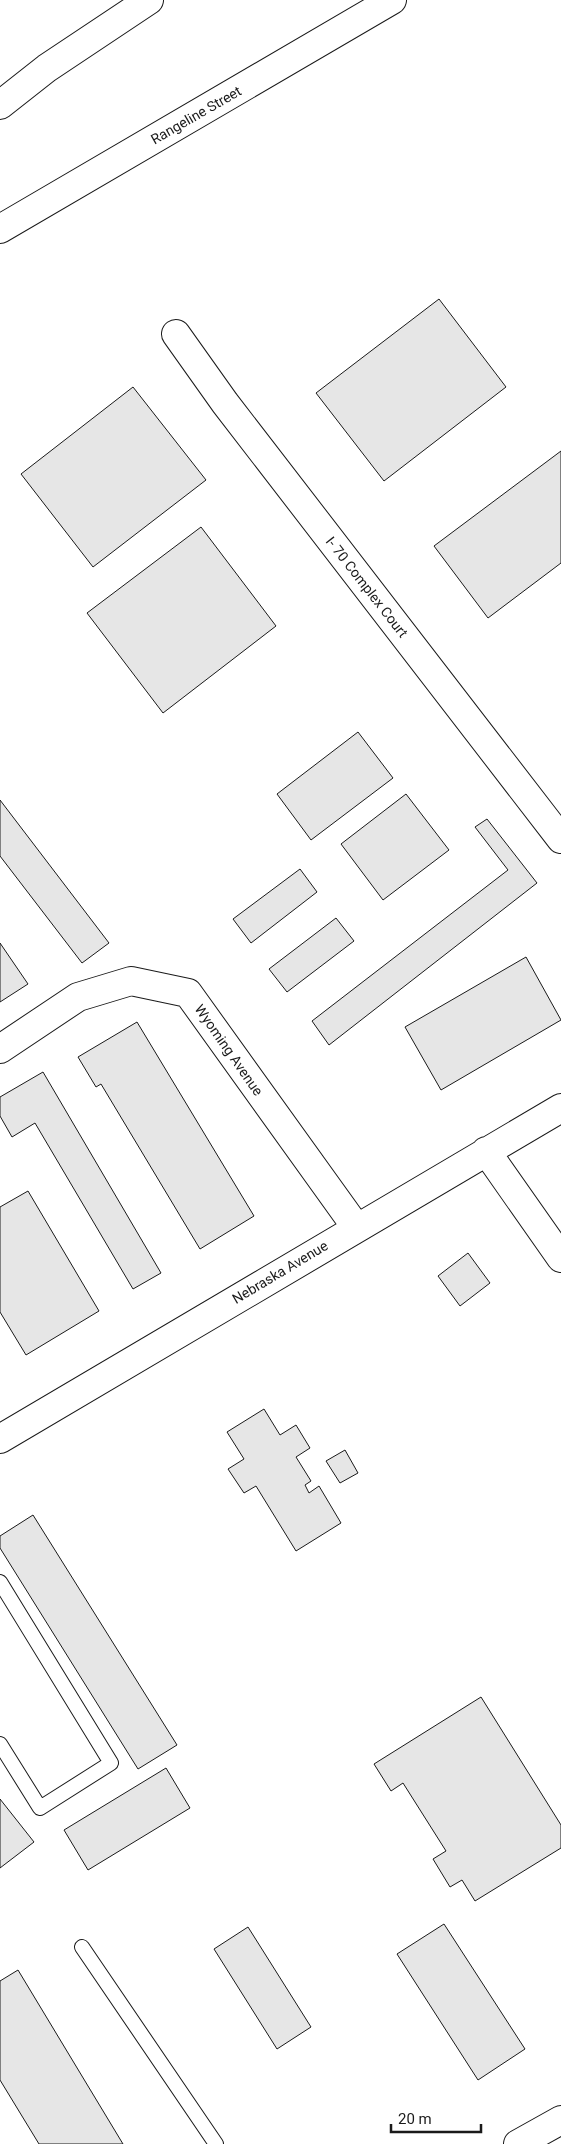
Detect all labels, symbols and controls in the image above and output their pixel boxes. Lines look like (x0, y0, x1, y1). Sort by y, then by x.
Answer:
street label: Rangeline Street (148, 82, 244, 147)
street label: I- 70 Complex Court (323, 533, 412, 641)
street label: Wyoming Avenue (192, 1001, 266, 1099)
street label: Nebraska Avenue (229, 1237, 331, 1307)
scale bar (391, 2102, 481, 2134)
text: 20 m (398, 2110, 432, 2128)

